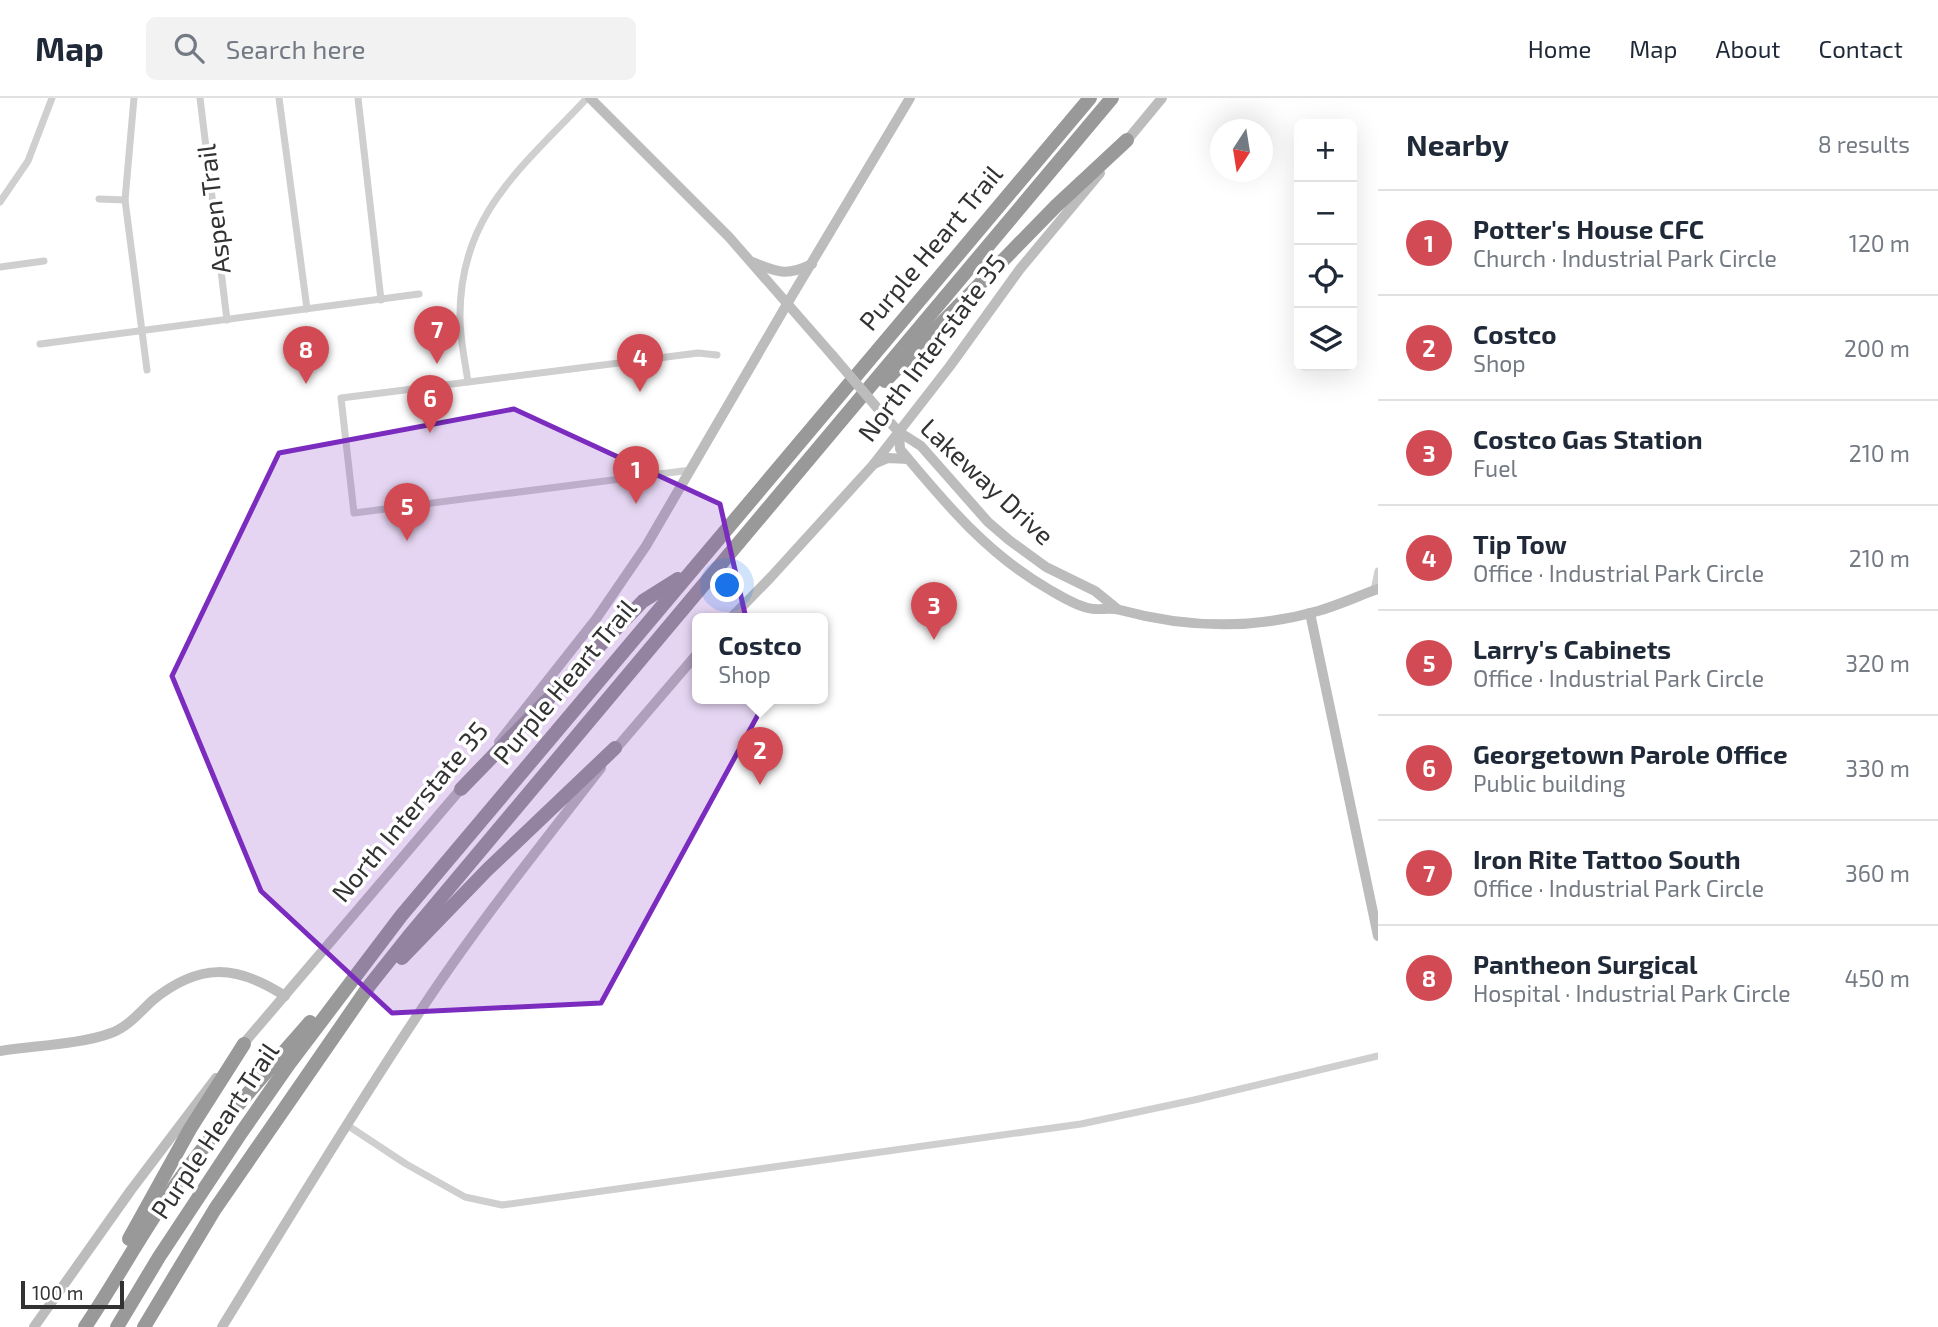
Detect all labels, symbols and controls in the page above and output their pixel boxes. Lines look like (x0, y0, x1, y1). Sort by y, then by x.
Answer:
search box (146, 17, 636, 80)
text: Map (35, 28, 104, 68)
icon: search (170, 29, 208, 67)
text: Search here (226, 33, 365, 64)
text: Home (1528, 34, 1591, 63)
text: Map (1629, 34, 1677, 63)
text: About (1715, 34, 1781, 63)
text: Contact (1819, 34, 1903, 63)
north arrow (1210, 119, 1273, 182)
map controls (1294, 119, 1357, 371)
button: + (1294, 119, 1357, 182)
text: Nearby (1406, 126, 1509, 162)
text: 8 results (1818, 130, 1910, 158)
street label: Aspen Trail (189, 142, 236, 276)
street label: Purple Heart Trail (852, 158, 1008, 336)
button: − (1294, 182, 1357, 245)
text: Potter's House CFC (1473, 213, 1704, 244)
text: 1 (1424, 229, 1434, 257)
text: 120 m (1849, 229, 1910, 257)
text: Church · Industrial Park Circle (1473, 244, 1777, 272)
button: locate (1294, 245, 1357, 308)
street label: North Interstate 35 (850, 248, 1011, 447)
pin: 7 (414, 306, 460, 364)
button: layers (1294, 308, 1357, 371)
text: Costco (1473, 318, 1557, 349)
pin: 8 (283, 326, 329, 384)
pin: 4 (617, 334, 663, 392)
text: 2 (1422, 334, 1436, 362)
text: 200 m (1844, 334, 1910, 362)
text: Shop (1473, 349, 1526, 377)
pin: 6 (407, 375, 453, 433)
street label: Lakeway Drive (915, 411, 1061, 550)
text: Costco Gas Station (1473, 423, 1703, 454)
text: 3 (1422, 439, 1436, 467)
text: 210 m (1849, 439, 1910, 467)
pin: 1 (613, 446, 659, 504)
text: Fuel (1473, 454, 1517, 482)
pin: 5 (384, 483, 430, 541)
text: Tip Tow (1473, 528, 1567, 559)
text: 4 (1422, 544, 1436, 572)
text: 210 m (1849, 544, 1910, 572)
text: Office · Industrial Park Circle (1473, 559, 1764, 587)
your location (710, 568, 744, 602)
pin: 3 (911, 582, 957, 640)
street label: Purple Heart Trail (486, 592, 642, 770)
popup (692, 613, 828, 704)
text: Costco (718, 629, 802, 660)
text: Larry's Cabinets (1473, 633, 1671, 664)
text: 5 (1423, 649, 1435, 677)
text: 320 m (1845, 649, 1910, 677)
text: Shop (718, 660, 771, 688)
text: Office · Industrial Park Circle (1473, 664, 1764, 692)
street label: North Interstate 35 (324, 715, 493, 908)
pin: 2 (737, 727, 783, 785)
text: Georgetown Parole Office (1473, 738, 1788, 769)
text: 6 (1422, 754, 1436, 782)
text: 330 m (1845, 754, 1910, 782)
text: Public building (1473, 769, 1626, 797)
text: Iron Rite Tattoo South (1473, 843, 1741, 874)
text: 7 (1423, 859, 1435, 887)
text: 360 m (1845, 859, 1910, 887)
text: Office · Industrial Park Circle (1473, 874, 1764, 902)
text: Pantheon Surgical (1473, 948, 1698, 979)
text: 8 (1422, 964, 1436, 992)
text: 450 m (1844, 964, 1910, 992)
text: Hospital · Industrial Park Circle (1473, 979, 1791, 1007)
street label: Purple Heart Trail (143, 1036, 284, 1224)
scale bar (21, 1278, 124, 1310)
text: 100 m (32, 1281, 83, 1304)

